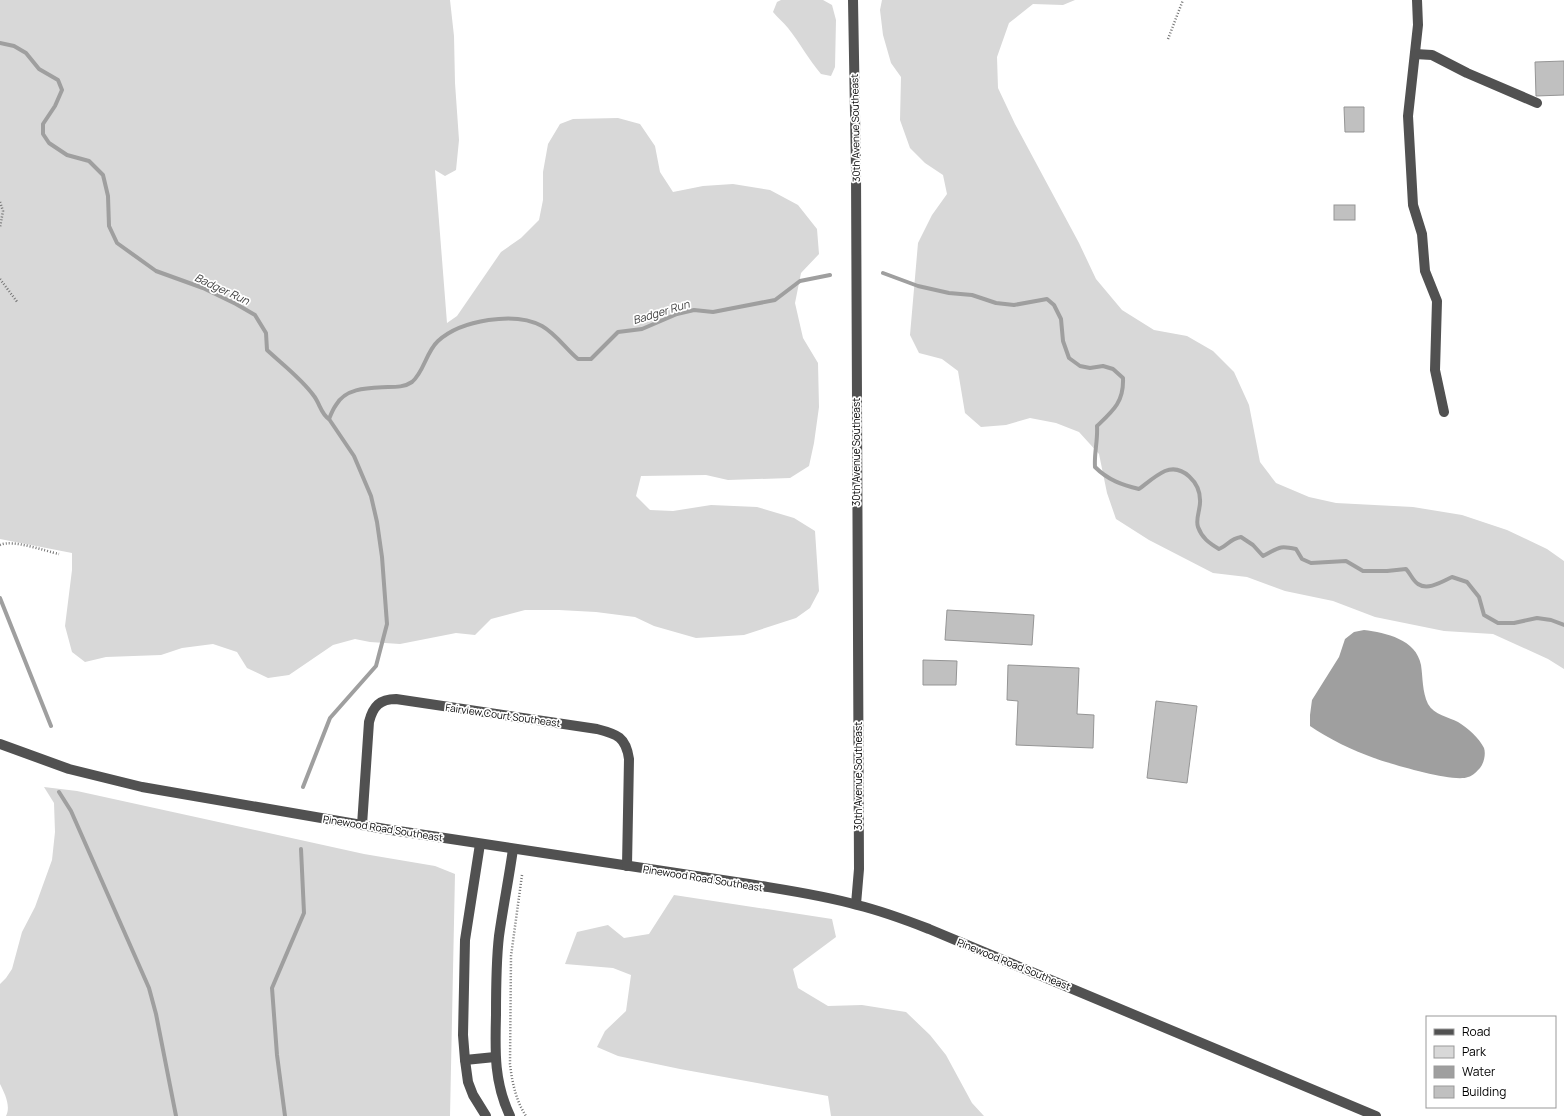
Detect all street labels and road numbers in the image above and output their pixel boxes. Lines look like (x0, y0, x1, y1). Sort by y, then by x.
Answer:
street label: 30th Avenue Southeast (847, 74, 863, 182)
street label: 30th Avenue Southeast (849, 398, 863, 506)
street label: Fairview Court Southeast (444, 700, 562, 730)
street label: 30th Avenue Southeast (851, 722, 865, 830)
street label: Pinewood Road Southeast (322, 812, 444, 844)
street label: Pinewood Road Southeast (642, 862, 764, 894)
street label: Pinewood Road Southeast (955, 935, 1073, 993)

